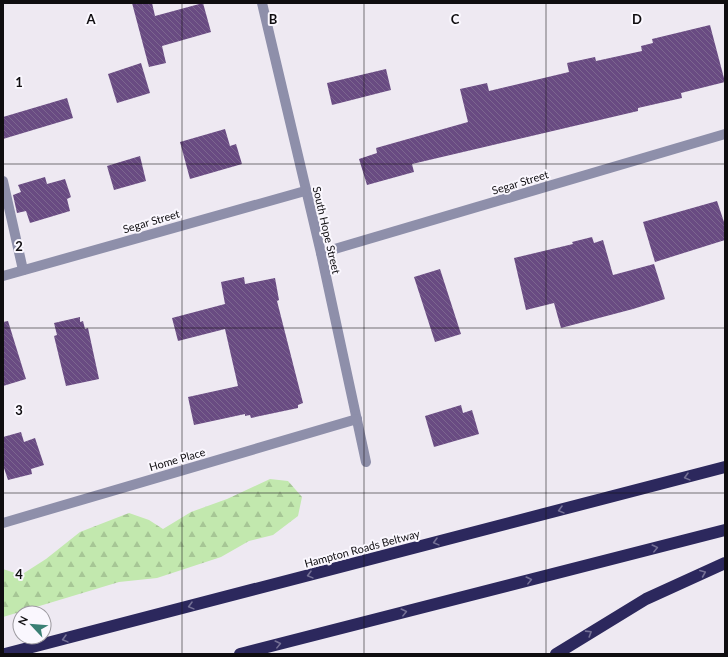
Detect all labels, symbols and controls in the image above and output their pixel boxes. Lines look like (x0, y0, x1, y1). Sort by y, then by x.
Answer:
text: A (85, 11, 96, 27)
text: B (269, 11, 278, 27)
text: C (451, 11, 460, 27)
text: D (632, 11, 642, 27)
text: 1 (15, 74, 23, 90)
street label: Segar Street (490, 167, 550, 197)
street label: South Hope Street (311, 185, 343, 275)
street label: Segar Street (121, 207, 181, 235)
text: 2 (15, 238, 23, 254)
text: 3 (15, 402, 23, 418)
street label: Home Place (147, 445, 207, 473)
one-way arrow (684, 472, 691, 481)
one-way arrow (558, 505, 565, 513)
street label: Hampton Roads Beltway (303, 526, 421, 570)
one-way arrow (432, 538, 439, 546)
one-way arrow (652, 544, 659, 552)
text: 4 (15, 566, 23, 582)
one-way arrow (700, 569, 707, 577)
one-way arrow (307, 570, 314, 579)
one-way arrow (526, 576, 533, 585)
one-way arrow (188, 601, 195, 610)
north arrow (12, 605, 52, 645)
one-way arrow (400, 608, 407, 617)
text: N (15, 614, 30, 627)
one-way arrow (584, 631, 591, 638)
one-way arrow (62, 634, 69, 643)
one-way arrow (274, 641, 281, 649)

